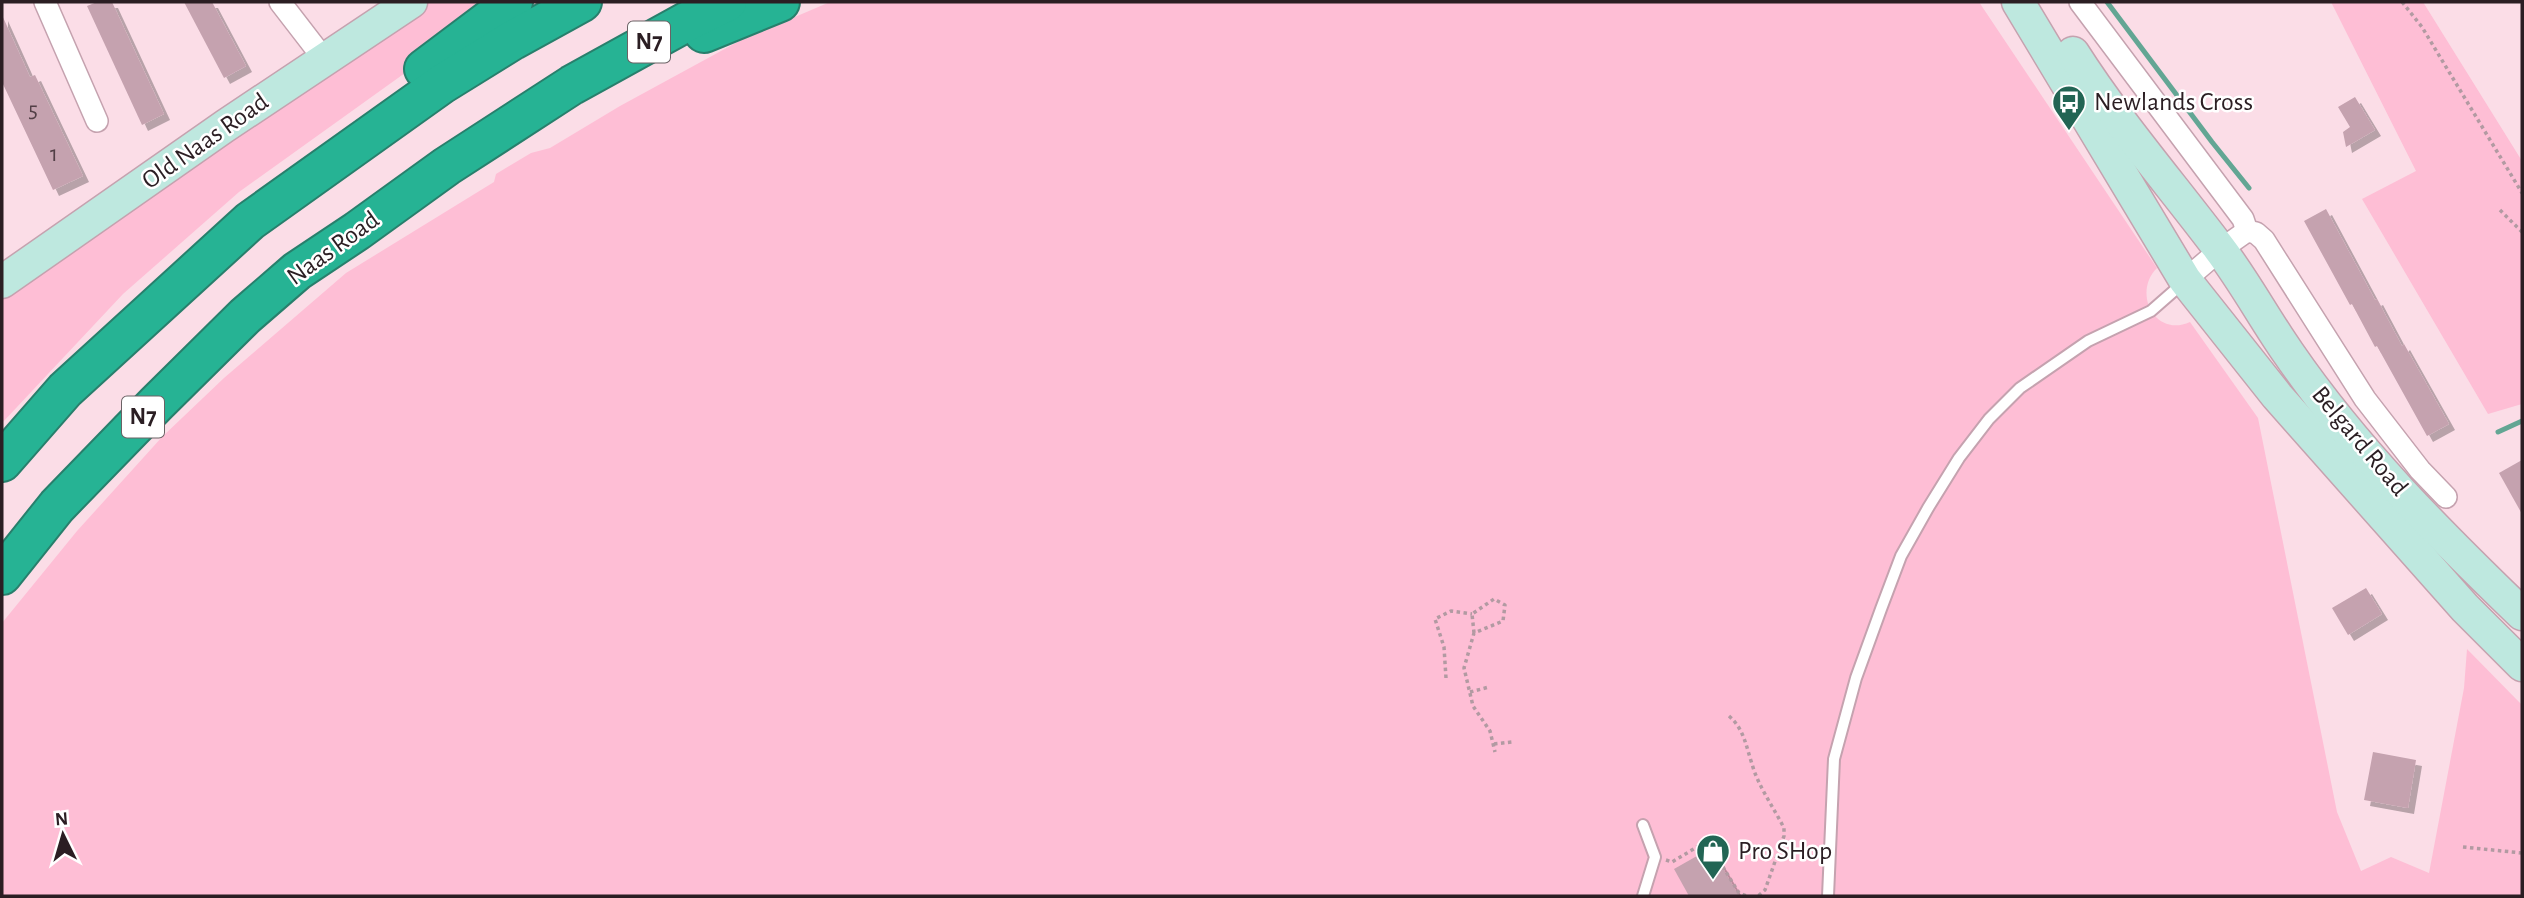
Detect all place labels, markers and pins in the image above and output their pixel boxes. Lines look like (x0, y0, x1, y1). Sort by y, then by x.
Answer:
bus stop icon: Newlands Cross (2050, 83, 2088, 132)
place label: Newlands Cross (2094, 89, 2253, 115)
shop icon: Pro SHop (1694, 832, 1732, 881)
place label: Pro SHop (1738, 838, 1832, 864)

